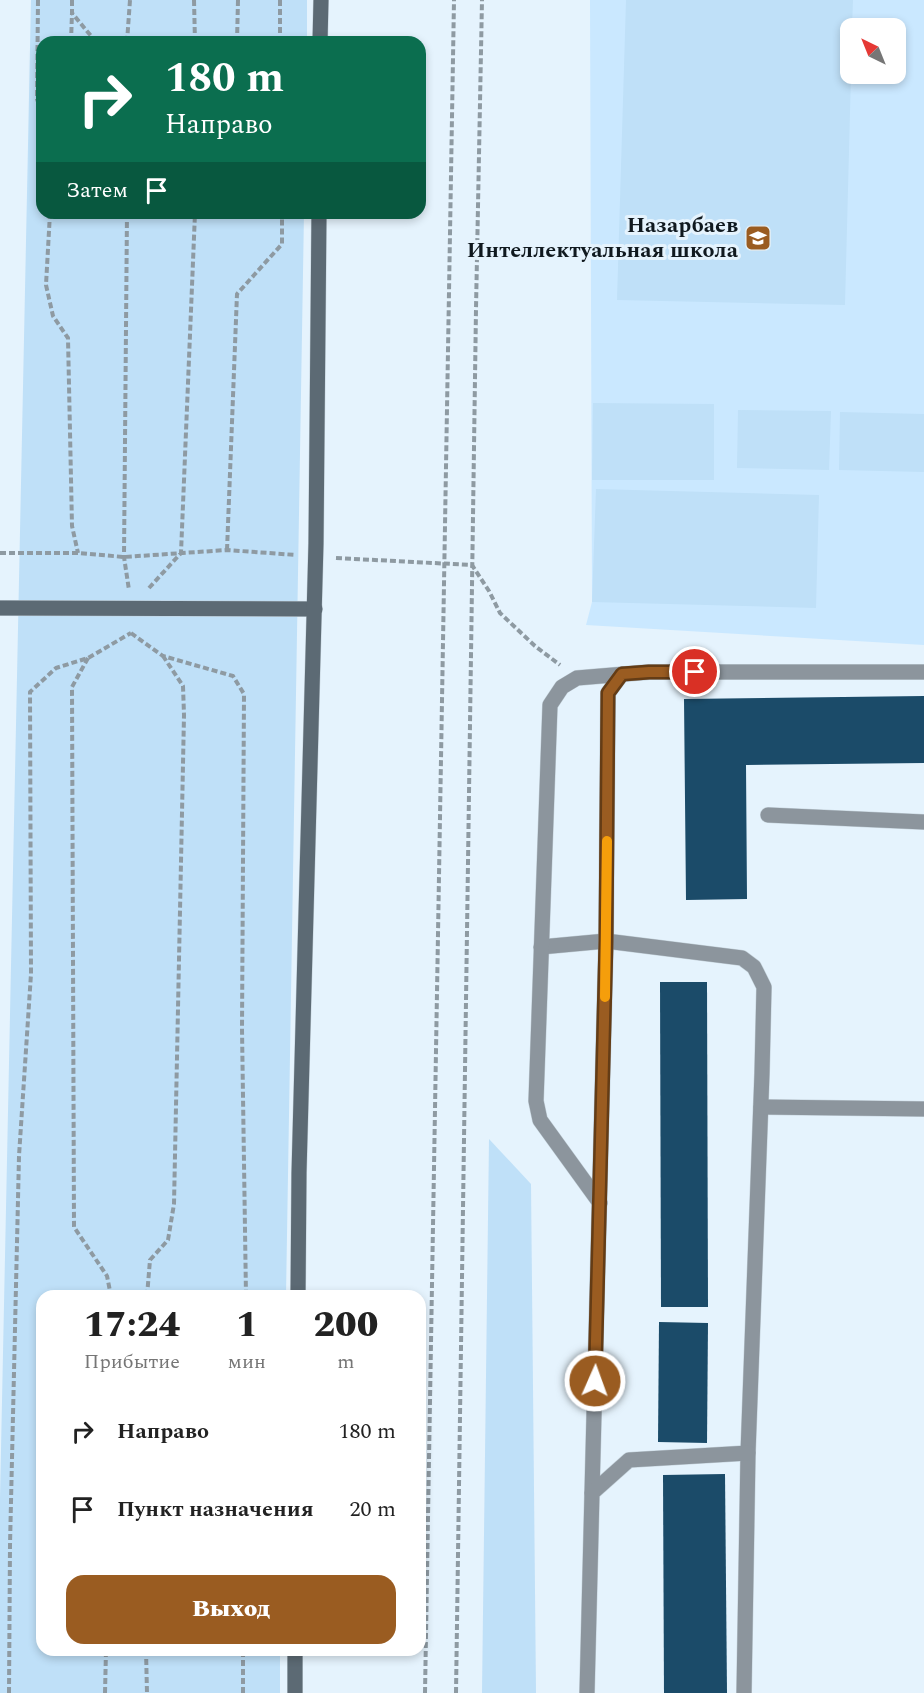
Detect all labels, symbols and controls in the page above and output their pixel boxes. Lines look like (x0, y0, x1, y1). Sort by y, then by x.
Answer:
north arrow (840, 18, 906, 84)
map controls (840, 18, 906, 84)
text: 180 m (165, 47, 284, 110)
icon: right (66, 60, 144, 138)
text: Направо (165, 104, 273, 146)
text: Затем (66, 174, 128, 207)
icon: arrive (140, 174, 173, 207)
place label: Назарбаев Интеллектуальная школа (467, 209, 739, 267)
school or university icon: Назарбаев Интеллектуальная школа (743, 223, 773, 253)
pin (669, 646, 720, 697)
icon: arrive (678, 655, 711, 688)
text: 17:24 (84, 1298, 180, 1353)
text: 1 (236, 1298, 258, 1353)
text: 200 (314, 1298, 378, 1353)
text: Прибытие (84, 1347, 180, 1377)
text: мин (228, 1347, 266, 1377)
text: m (337, 1347, 355, 1377)
position arrow (563, 1349, 627, 1413)
icon: right (66, 1415, 99, 1448)
text: Направо (117, 1415, 209, 1448)
text: 180 m (339, 1415, 396, 1448)
icon: arrive (66, 1493, 99, 1526)
text: Пункт назначения (117, 1493, 314, 1526)
text: 20 m (350, 1493, 396, 1526)
button: Выход (66, 1575, 396, 1644)

